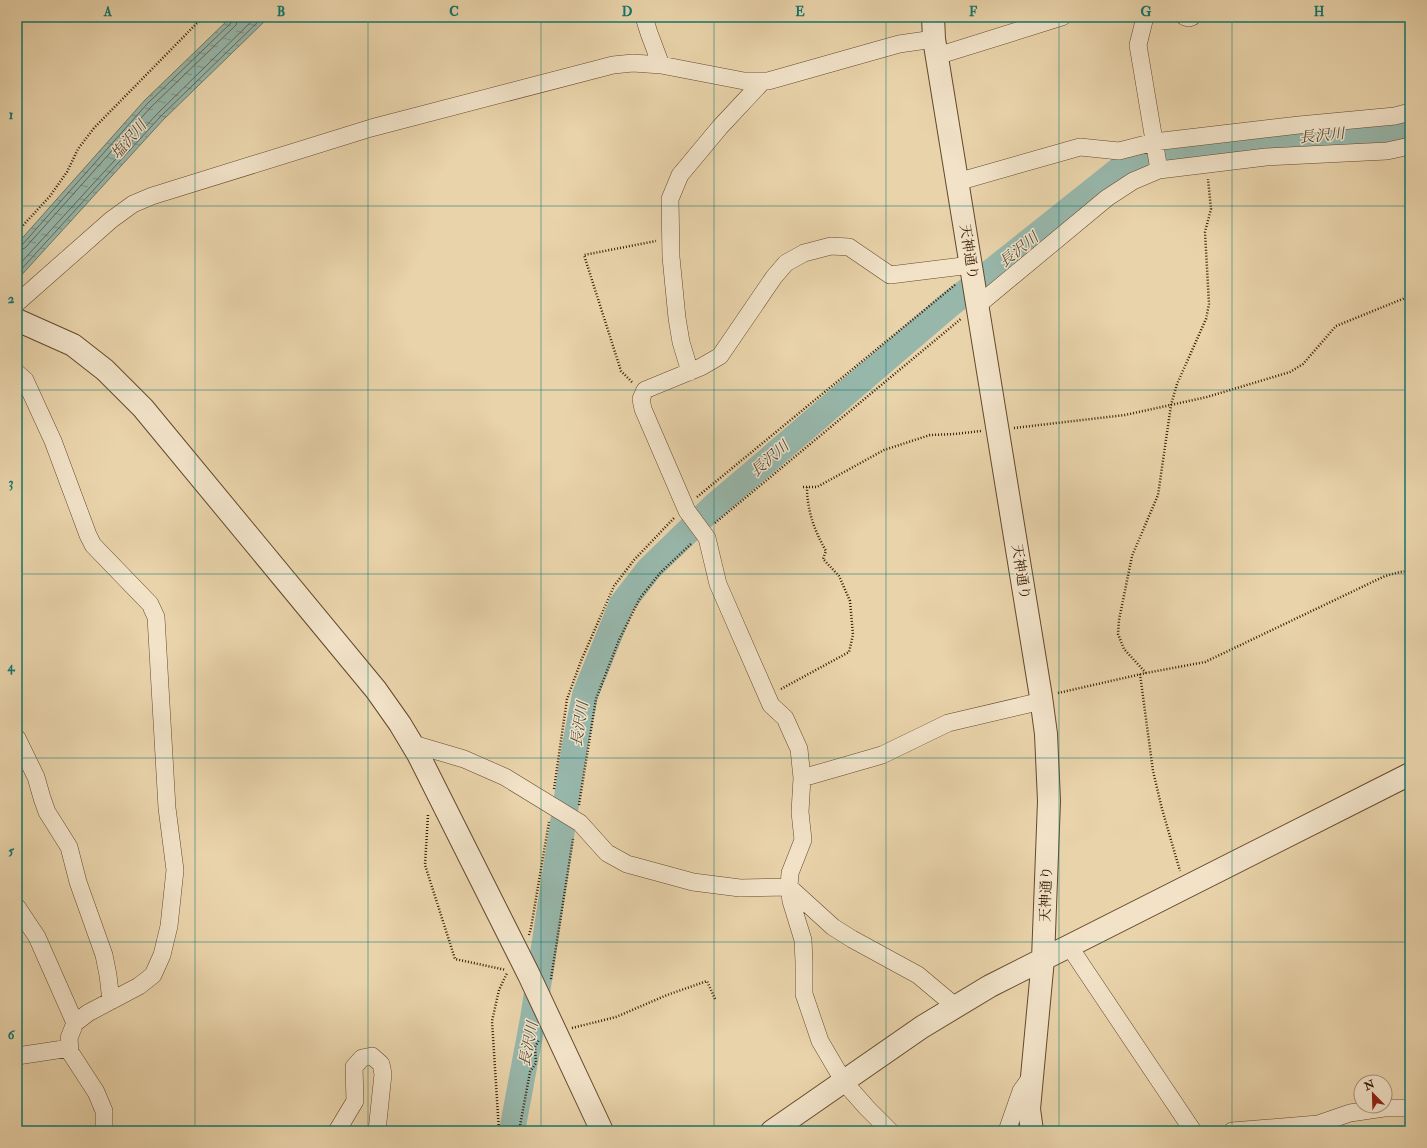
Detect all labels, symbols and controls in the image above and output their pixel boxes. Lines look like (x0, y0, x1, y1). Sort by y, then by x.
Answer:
text: A (103, 4, 113, 20)
text: B (277, 4, 285, 20)
text: C (449, 4, 459, 20)
text: D (622, 4, 633, 20)
text: E (795, 4, 805, 20)
text: F (969, 4, 978, 20)
text: G (1141, 4, 1152, 20)
text: H (1314, 4, 1325, 20)
text: 1 (9, 107, 14, 123)
water label: 塩沢川 (107, 115, 152, 163)
water label: 長沢川 (1299, 124, 1347, 148)
street label: 天神通り (956, 223, 982, 281)
water label: 長沢川 (996, 227, 1044, 272)
text: 2 (8, 291, 15, 307)
water label: 長沢川 (747, 436, 795, 481)
text: 3 (9, 475, 14, 491)
street label: 天神通り (1008, 543, 1034, 601)
text: 4 (6, 659, 15, 675)
water label: 長沢川 (567, 698, 593, 748)
text: 5 (8, 843, 14, 859)
street label: 天神通り (1037, 866, 1055, 922)
water label: 長沢川 (515, 1018, 543, 1068)
text: 6 (8, 1027, 16, 1043)
north arrow (1353, 1074, 1393, 1114)
text: N (1361, 1077, 1377, 1094)

